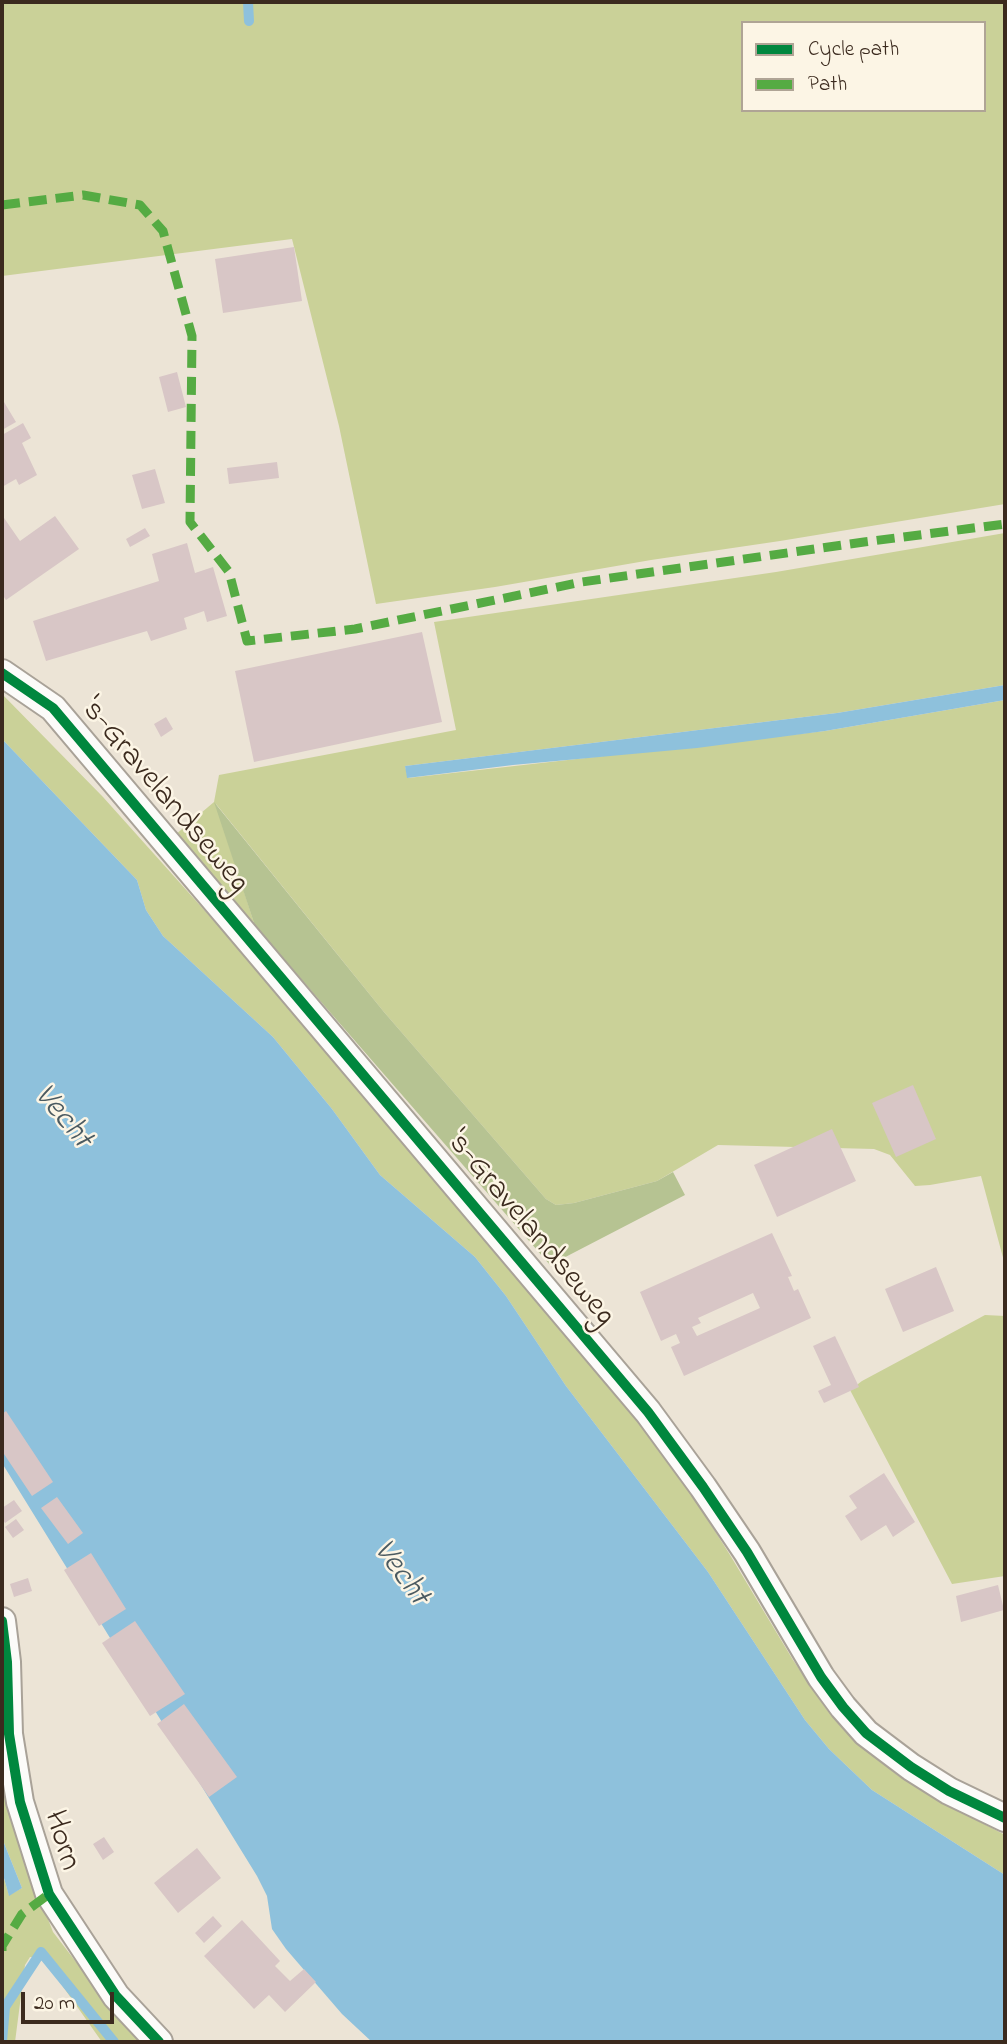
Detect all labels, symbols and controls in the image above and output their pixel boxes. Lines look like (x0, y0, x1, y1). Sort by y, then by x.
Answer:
legend (741, 21, 986, 112)
text: Cycle path (808, 35, 899, 65)
text: Path (808, 70, 847, 100)
street label: 's-Gravelandseweg (70, 691, 256, 903)
water label: Vecht (23, 1078, 99, 1158)
street label: 's-Gravelandseweg (436, 1124, 622, 1336)
water label: Vecht (362, 1533, 436, 1615)
street label: Horn (33, 1806, 87, 1876)
scale bar (24, 1978, 117, 2022)
text: 20 m (34, 1989, 75, 2019)

